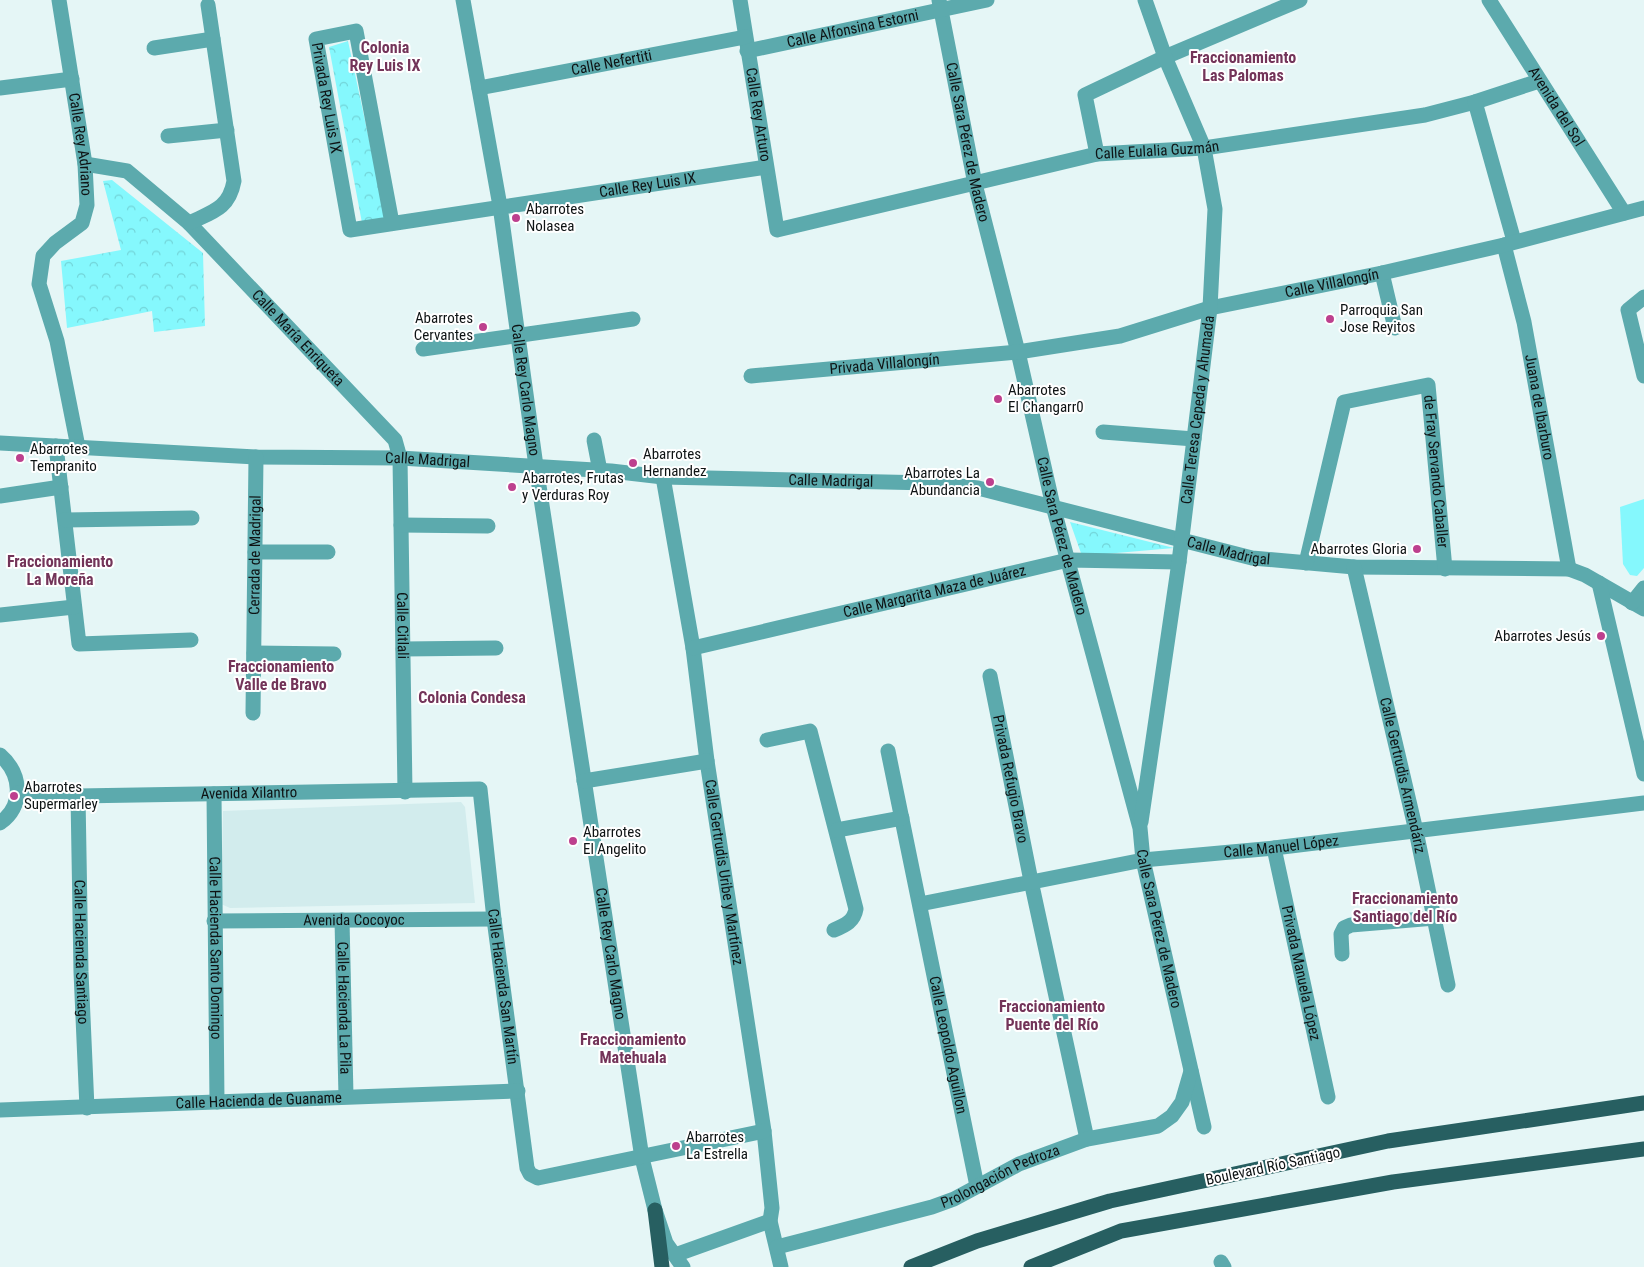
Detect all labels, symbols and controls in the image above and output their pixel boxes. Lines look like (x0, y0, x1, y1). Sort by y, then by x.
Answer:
street label: Calle Alfonsina Estorni (785, 6, 920, 51)
district label: Colonia Rey Luis IX (349, 38, 421, 75)
street label: Privada Rey Luis IX (308, 41, 345, 155)
street label: Calle Nefertiti (570, 46, 653, 79)
district label: Fraccionamiento Las Palomas (1190, 48, 1296, 85)
street label: Calle Sara Pérez de Madero (942, 61, 993, 224)
street label: Avenida del Sol (1525, 63, 1588, 150)
street label: Calle Rey Arturo (742, 66, 775, 163)
street label: Calle Rey Adriano (65, 92, 96, 196)
street label: Calle Eulalia Guzmán (1094, 137, 1220, 163)
street label: Calle Rey Luis IX (598, 169, 697, 201)
place label: Abarrotes Nolasea (526, 200, 584, 235)
marker: Abarrotes Nolasea (510, 212, 522, 224)
street label: Calle Villalongín (1283, 265, 1381, 302)
street label: Calle María Enriqueta (248, 286, 348, 390)
place label: Parroquia San Jose Reyitos (1340, 301, 1423, 336)
place label: Abarrotes Cervantes (414, 309, 473, 344)
marker: Parroquia San Jose Reyitos (1324, 313, 1336, 325)
street label: Calle Teresa Cepeda y Ahumada (1177, 315, 1218, 505)
marker: Abarrotes Cervantes (477, 321, 489, 333)
street label: Calle Rey Carlo Magno (507, 323, 544, 457)
street label: Privada Villalongín (829, 350, 940, 378)
street label: Juana de Ibarburo (1521, 353, 1558, 461)
place label: Abarrotes El Changarr0 (1008, 381, 1084, 416)
marker: Abarrotes El Changarr0 (992, 393, 1004, 405)
street label: de Fray Servando Caballer (1420, 394, 1452, 549)
place label: Abarrotes Tempranito (30, 440, 97, 475)
place label: Abarrotes Hernandez (643, 445, 707, 480)
street label: Calle Madrigal (385, 449, 471, 471)
marker: Abarrotes Tempranito (14, 452, 26, 464)
street label: Calle Sara Pérez de Madero (1033, 455, 1091, 617)
marker: Abarrotes Hernandez (627, 457, 639, 469)
place label: Abarrotes La Abundancia (904, 464, 980, 499)
place label: Abarrotes, Frutas y Verduras Roy (522, 469, 624, 504)
street label: Calle Madrigal (788, 471, 874, 491)
marker: Abarrotes La Abundancia (984, 476, 996, 488)
marker: Abarrotes, Frutas y Verduras Roy (506, 481, 518, 493)
street label: Cerrada de Madrigal (245, 495, 265, 615)
street label: Calle Madrigal (1185, 533, 1271, 569)
place label: Abarrotes Gloria (1310, 540, 1407, 558)
marker: Abarrotes Gloria (1411, 543, 1423, 555)
district label: Fraccionamiento La Moreña (7, 552, 113, 589)
street label: Calle Margarita Maza de Juárez (841, 561, 1028, 621)
street label: Calle Citlali (393, 592, 412, 659)
place label: Abarrotes Jesús (1494, 627, 1591, 645)
marker: Abarrotes Jesús (1595, 630, 1607, 642)
district label: Fraccionamiento Valle de Bravo (228, 657, 334, 694)
district label: Colonia Condesa (418, 688, 526, 707)
street label: Calle Gertrudis Armendáriz (1376, 696, 1429, 855)
street label: Privada Refugio Bravo (989, 713, 1032, 845)
place label: Abarrotes Supermarley (24, 778, 98, 813)
street label: Calle Gertrudis Uribe y Martínez (701, 778, 747, 966)
street label: Avenida Xilantro (200, 783, 297, 803)
marker: Abarrotes Supermarley (8, 790, 20, 802)
place label: Abarrotes El Angelito (583, 823, 646, 858)
street label: Calle Manuel López (1223, 831, 1340, 862)
marker: Abarrotes El Angelito (567, 835, 579, 847)
street label: Calle Sara Pérez de Madero (1133, 848, 1186, 1010)
street label: Calle Hacienda Santo Domingo (206, 856, 225, 1040)
street label: Calle Hacienda Santiago (70, 880, 92, 1025)
street label: Calle Rey Carlo Magno (592, 886, 630, 1021)
district label: Fraccionamiento Santiago del Río (1352, 889, 1458, 926)
street label: Privada Manuela López (1278, 904, 1325, 1042)
street label: Calle Hacienda San Martín (484, 908, 522, 1065)
street label: Avenida Cocoyoc (303, 911, 405, 929)
street label: Calle Hacienda La Pila (333, 942, 355, 1074)
street label: Calle Leopoldo Aguillon (925, 974, 971, 1115)
district label: Fraccionamiento Puente del Río (999, 997, 1105, 1034)
district label: Fraccionamiento Matehuala (580, 1030, 686, 1067)
street label: Calle Hacienda de Guaname (175, 1088, 342, 1113)
place label: Abarrotes La Estrella (686, 1128, 748, 1163)
marker: Abarrotes La Estrella (670, 1140, 682, 1152)
street label: Prolongación Pedroza (938, 1141, 1062, 1212)
street label: Boulevard Río Santiago (1204, 1143, 1342, 1189)

